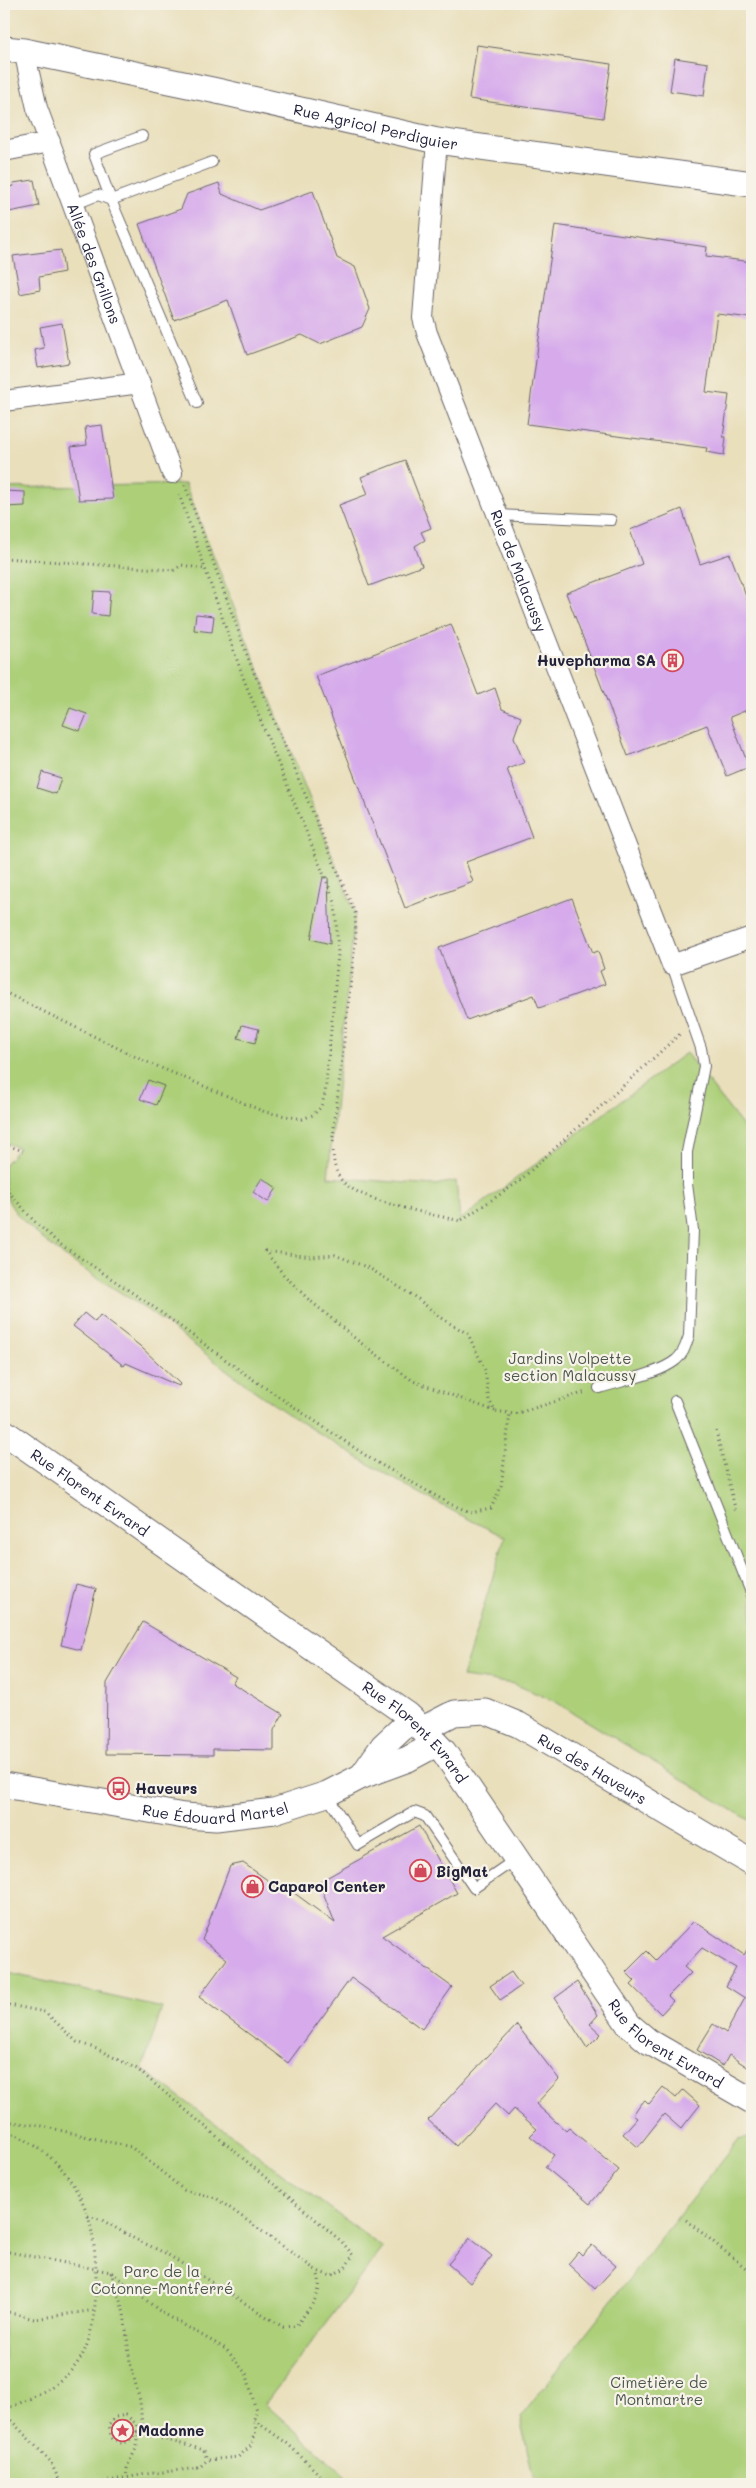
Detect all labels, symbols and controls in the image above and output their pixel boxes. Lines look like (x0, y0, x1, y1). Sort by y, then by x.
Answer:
street label: Rue Agricol Perdiguier (292, 99, 459, 154)
street label: Allée des Grillons (63, 200, 126, 327)
street label: Rue de Malacussy (486, 507, 552, 635)
building icon: Huvepharma SA (660, 648, 684, 672)
place label: Huvepharma SA (537, 650, 656, 670)
park label: Jardins Volpette section Malacussy (504, 1348, 636, 1385)
street label: Rue Florent Evrard (27, 1444, 153, 1541)
street label: Rue Florent Evrard (359, 1676, 472, 1787)
street label: Rue des Haveurs (534, 1728, 650, 1808)
bus stop icon: Haveurs (107, 1776, 131, 1800)
place label: Haveurs (135, 1778, 197, 1798)
street label: Rue Édouard Martel (141, 1797, 291, 1828)
shop icon: BigMat (408, 1859, 432, 1883)
place label: BigMat (436, 1861, 488, 1881)
shop icon: Caparol Center (240, 1874, 264, 1898)
place label: Caparol Center (268, 1876, 386, 1896)
street label: Rue Florent Evrard (604, 1995, 727, 2092)
park label: Parc de la Cotonne-Montferré (91, 2261, 233, 2298)
park label: Cimetière de Montmartre (610, 2372, 708, 2409)
place icon: Madonne (110, 2418, 134, 2442)
place label: Madonne (138, 2420, 204, 2440)

